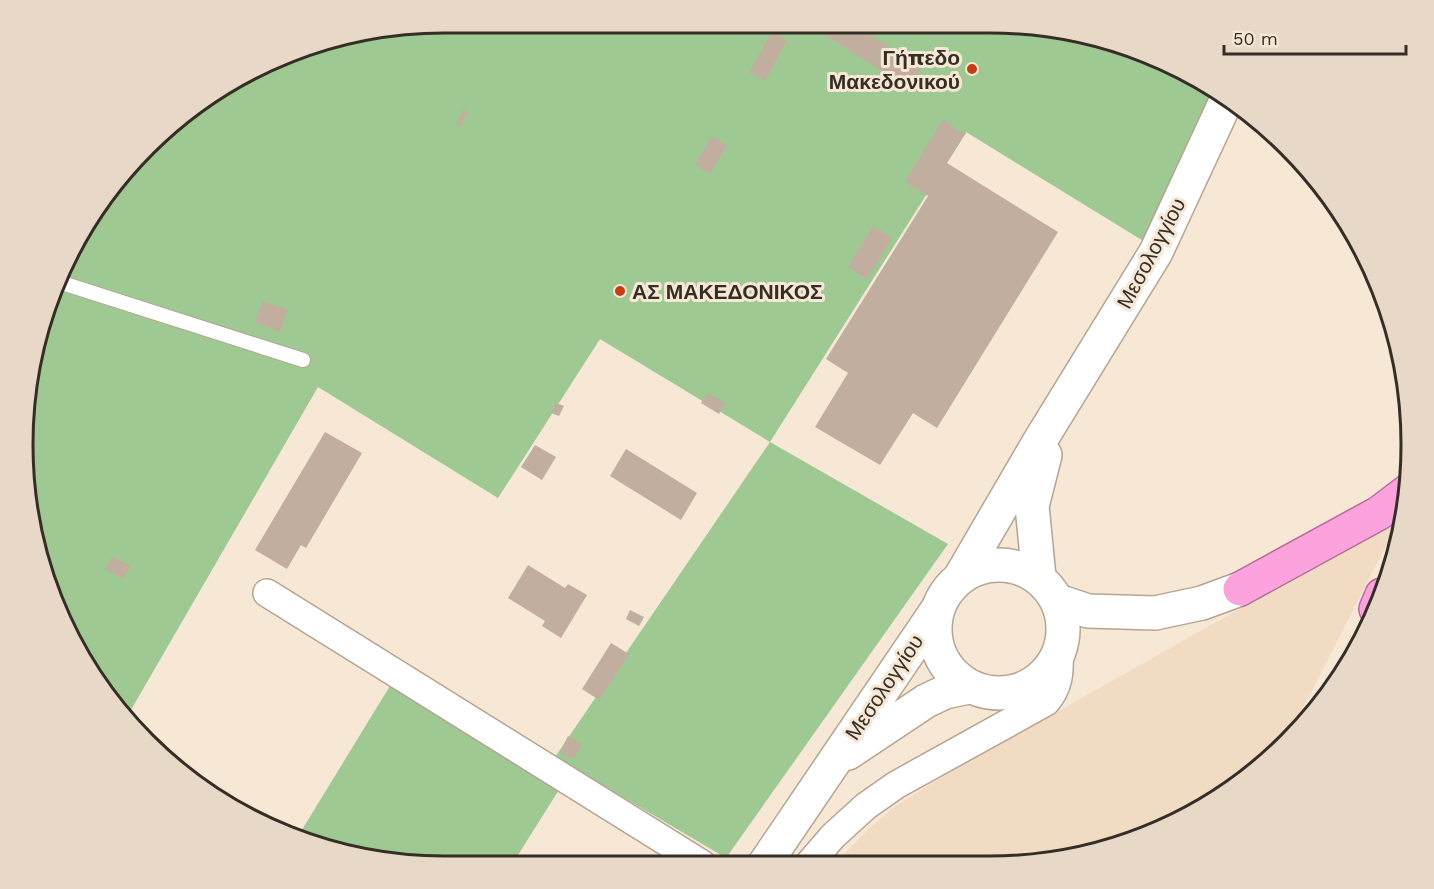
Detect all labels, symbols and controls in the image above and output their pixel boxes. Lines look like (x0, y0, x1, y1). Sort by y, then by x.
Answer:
scale bar (1224, 18, 1406, 56)
text: 50 m (1233, 28, 1278, 49)
place label: Γήπεδο Μακεδονικού (829, 45, 960, 94)
marker: Γήπεδο Μακεδονικού (965, 62, 979, 76)
street label: Μεσολογγίου (1111, 193, 1191, 313)
place label: ΑΣ ΜΑΚΕΔΟΝΙΚΟΣ (632, 279, 823, 304)
marker: ΑΣ ΜΑΚΕΔΟΝΙΚΟΣ (613, 284, 627, 298)
street label: Μεσολογγίου (840, 630, 928, 744)

